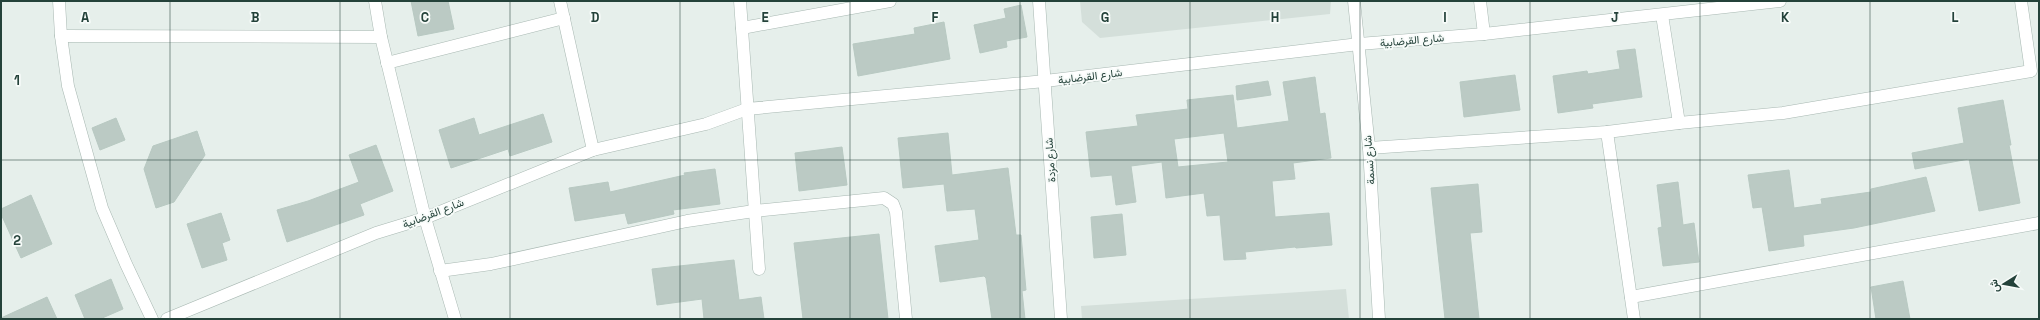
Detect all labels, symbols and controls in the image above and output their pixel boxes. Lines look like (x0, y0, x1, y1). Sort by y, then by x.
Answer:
text: A (81, 9, 90, 26)
text: B (251, 9, 260, 26)
text: C (421, 9, 429, 26)
text: D (591, 9, 600, 26)
text: E (761, 9, 769, 26)
text: F (932, 9, 939, 26)
text: G (1101, 9, 1109, 26)
text: H (1271, 9, 1279, 26)
text: I (1443, 9, 1447, 26)
text: J (1611, 9, 1619, 26)
text: K (1781, 9, 1790, 26)
text: L (1951, 9, 1959, 26)
street label: شارع القرضابية (1379, 30, 1445, 51)
street label: شارع القرضابية (1057, 65, 1123, 88)
text: 1 (14, 72, 20, 89)
street label: شارع نسمة (1360, 134, 1379, 185)
street label: شارع مزدة (1041, 137, 1060, 183)
street label: شارع القرضابية (400, 195, 466, 232)
text: 2 (13, 232, 21, 249)
north arrow (1984, 264, 2024, 304)
text: ش (1986, 278, 2002, 294)

